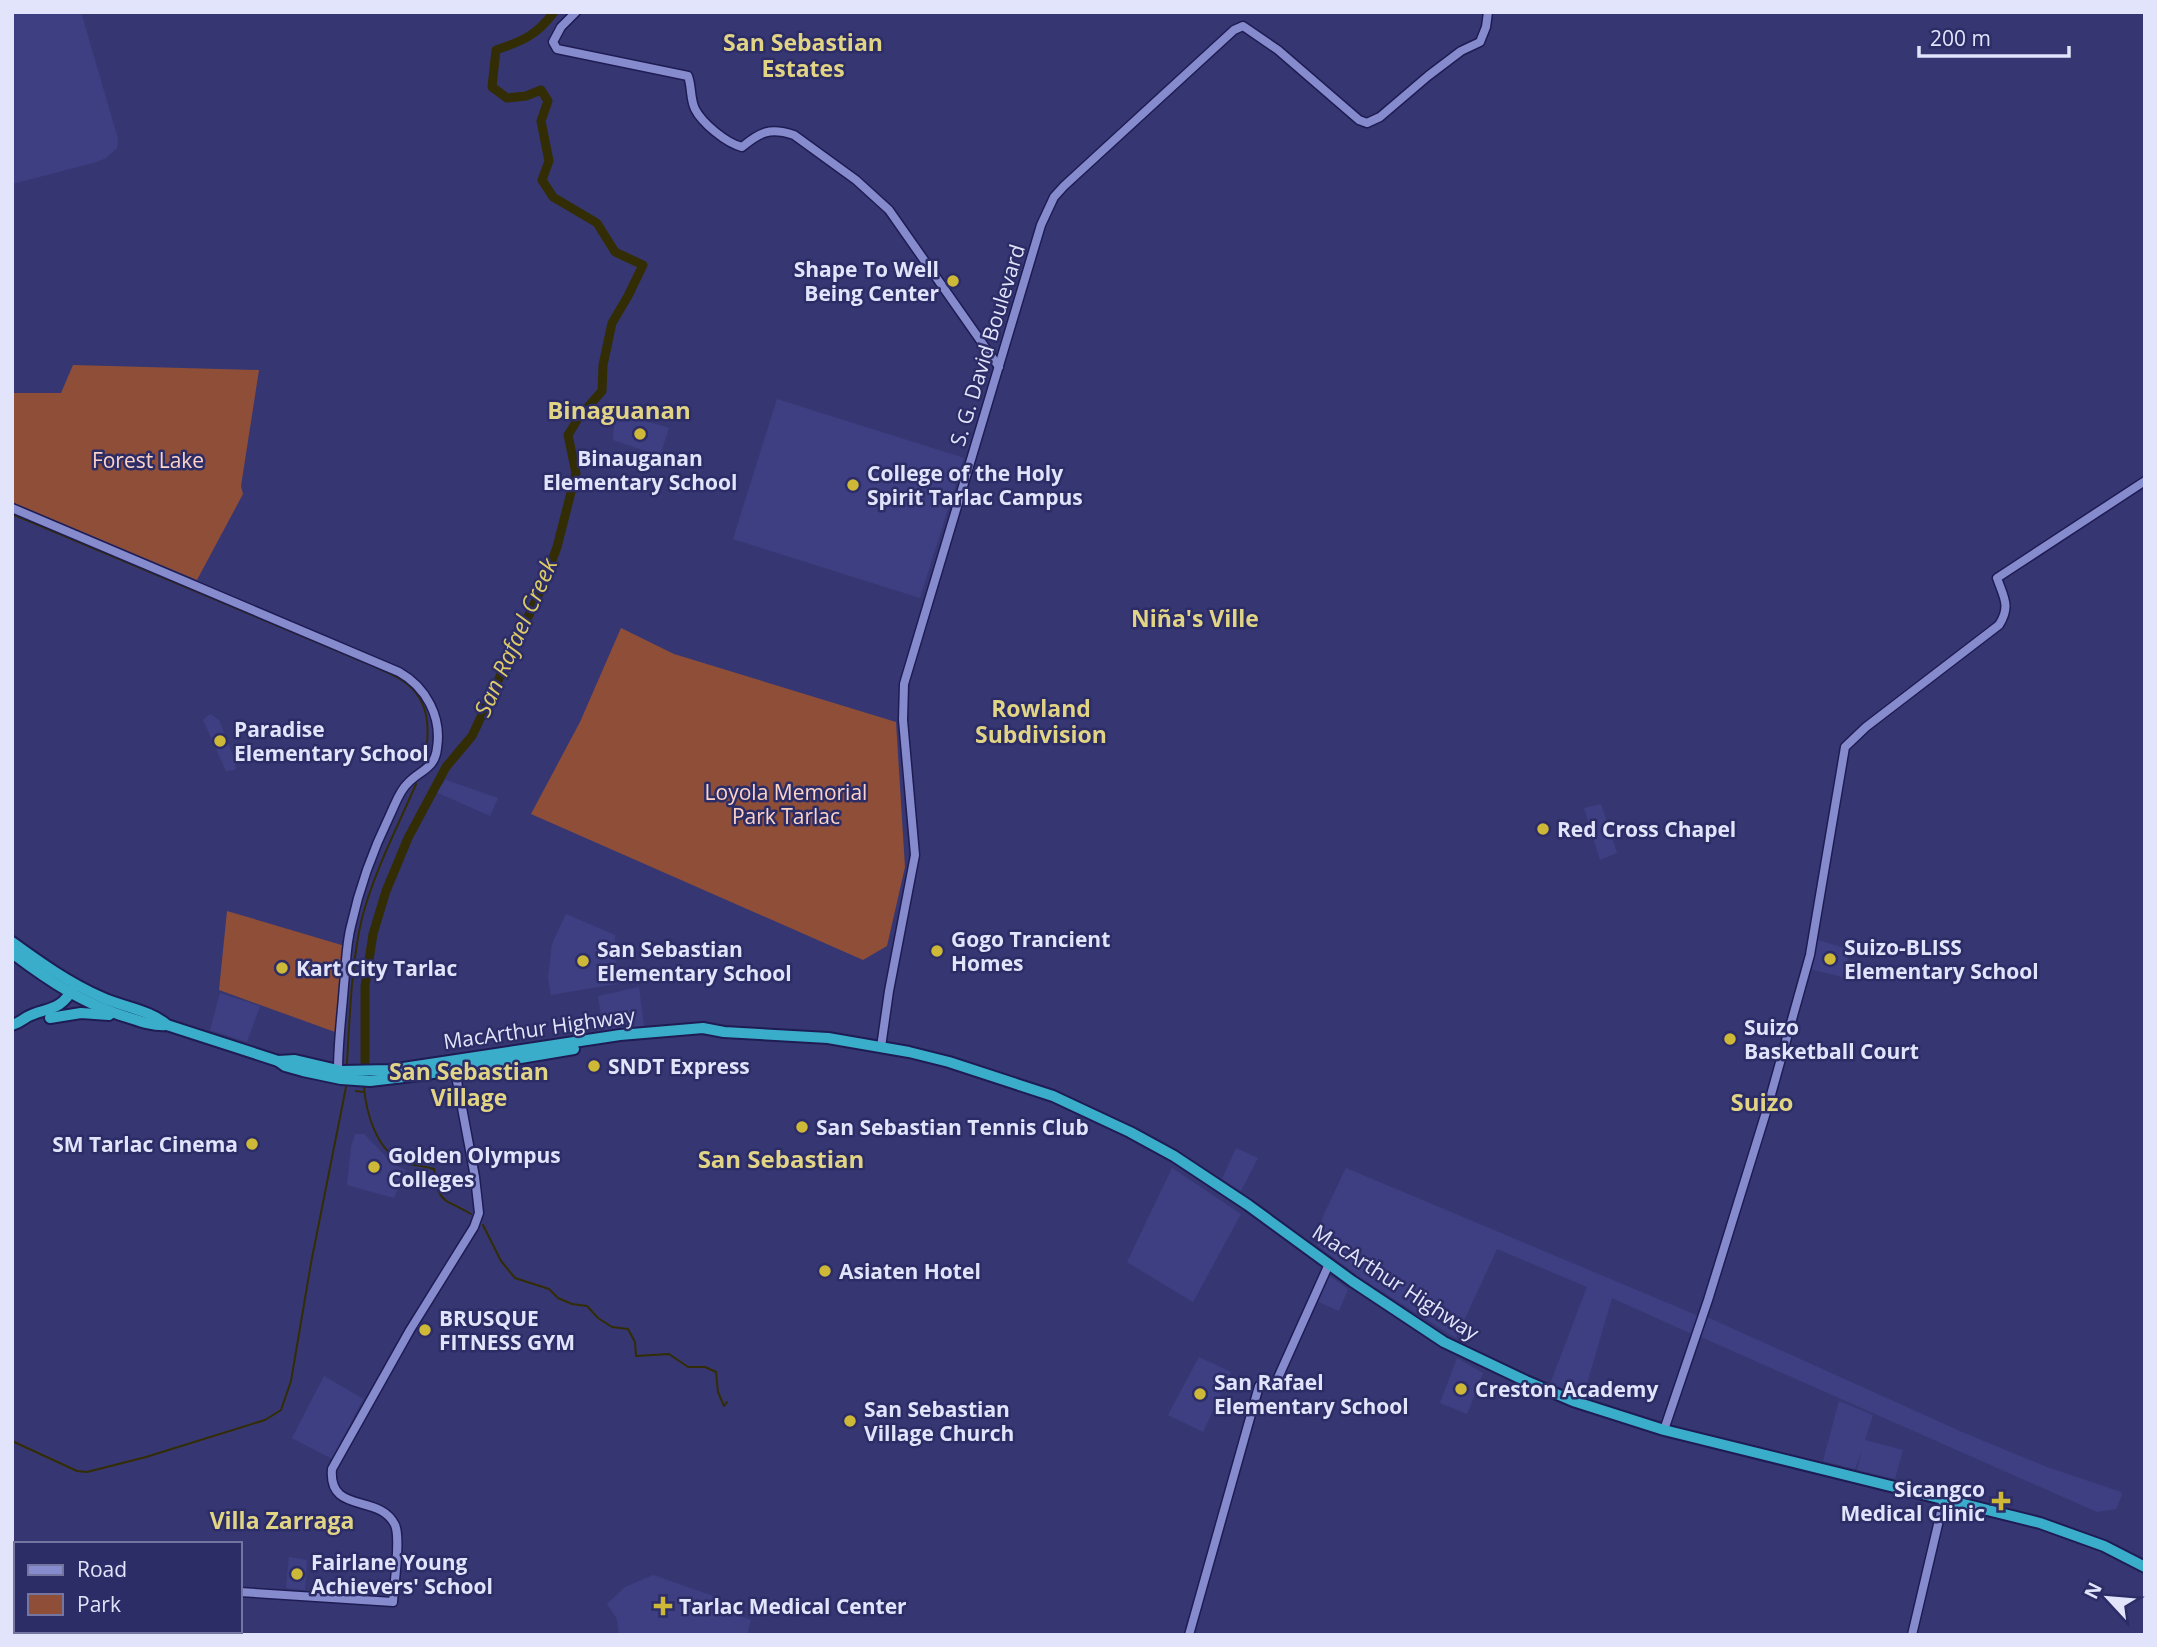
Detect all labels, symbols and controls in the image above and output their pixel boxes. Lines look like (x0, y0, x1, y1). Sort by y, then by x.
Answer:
scale bar (1919, 14, 2070, 58)
text: 200 m (1930, 24, 1991, 52)
district label: San Sebastian Estates (723, 26, 883, 84)
street label: S. G. David Boulevard (943, 241, 1031, 449)
place label: Shape To Well Being Center (794, 255, 939, 307)
marker: Shape To Well Being Center (945, 273, 961, 289)
district label: Binaguanan (547, 393, 691, 426)
marker: Binauganan Elementary School (632, 426, 648, 442)
place label: Binauganan Elementary School (543, 444, 737, 496)
park label: Forest Lake (92, 446, 204, 474)
place label: College of the Holy Spirit Tarlac Campus (867, 459, 1083, 511)
marker: College of the Holy Spirit Tarlac Campus (845, 477, 861, 493)
water label: San Rafael Creek (466, 552, 565, 721)
district label: Niña's Ville (1131, 602, 1259, 634)
district label: Rowland Subdivision (975, 692, 1107, 750)
place label: Paradise Elementary School (234, 715, 429, 767)
marker: Paradise Elementary School (212, 733, 228, 749)
park label: Loyola Memorial Park Tarlac (705, 778, 867, 830)
place label: Red Cross Chapel (1557, 815, 1736, 843)
marker: Red Cross Chapel (1535, 821, 1551, 837)
place label: Gogo Trancient Homes (951, 925, 1110, 977)
place label: Suizo-BLISS Elementary School (1844, 933, 2039, 985)
place label: San Sebastian Elementary School (597, 935, 792, 987)
marker: Gogo Trancient Homes (929, 943, 945, 959)
marker: Suizo-BLISS Elementary School (1822, 951, 1838, 967)
marker: San Sebastian Elementary School (575, 953, 591, 969)
place label: Kart City Tarlac (296, 954, 458, 982)
marker: Kart City Tarlac (274, 960, 290, 976)
street label: MacArthur Highway (441, 1001, 637, 1055)
place label: Suizo Basketball Court (1744, 1013, 1919, 1065)
marker: Suizo Basketball Court (1722, 1031, 1738, 1047)
place label: SNDT Express (608, 1052, 750, 1080)
district label: San Sebastian Village (389, 1055, 549, 1113)
marker: SNDT Express (586, 1058, 602, 1074)
district label: Suizo (1731, 1085, 1793, 1118)
place label: San Sebastian Tennis Club (816, 1113, 1089, 1141)
marker: San Sebastian Tennis Club (794, 1119, 810, 1135)
place label: SM Tarlac Cinema (52, 1130, 238, 1158)
marker: SM Tarlac Cinema (244, 1136, 260, 1152)
place label: Golden Olympus Colleges (388, 1141, 561, 1193)
district label: San Sebastian (698, 1142, 864, 1175)
marker: Golden Olympus Colleges (366, 1159, 382, 1175)
street label: MacArthur Highway (1307, 1218, 1485, 1347)
place label: Asiaten Hotel (839, 1257, 981, 1285)
marker: Asiaten Hotel (817, 1263, 833, 1279)
place label: BRUSQUE FITNESS GYM (439, 1304, 575, 1356)
marker: BRUSQUE FITNESS GYM (417, 1322, 433, 1338)
place label: San Rafael Elementary School (1214, 1368, 1409, 1420)
place label: Creston Academy (1475, 1375, 1658, 1403)
marker: Creston Academy (1453, 1381, 1469, 1397)
marker: San Rafael Elementary School (1192, 1386, 1208, 1402)
place label: San Sebastian Village Church (864, 1395, 1014, 1447)
marker: San Sebastian Village Church (842, 1413, 858, 1429)
place label: Sicangco Medical Clinic (1841, 1475, 1985, 1527)
marker: Sicangco Medical Clinic (1991, 1491, 2011, 1511)
district label: Villa Zarraga (210, 1504, 354, 1536)
legend (14, 1542, 242, 1633)
place label: Fairlane Young Achievers' School (311, 1548, 493, 1600)
text: Road (77, 1555, 127, 1583)
north arrow (2073, 1563, 2143, 1633)
marker: Fairlane Young Achievers' School (289, 1566, 305, 1582)
text: N (2078, 1578, 2108, 1603)
text: Park (77, 1590, 121, 1618)
place label: Tarlac Medical Center (679, 1592, 907, 1620)
marker: Tarlac Medical Center (653, 1596, 673, 1616)

